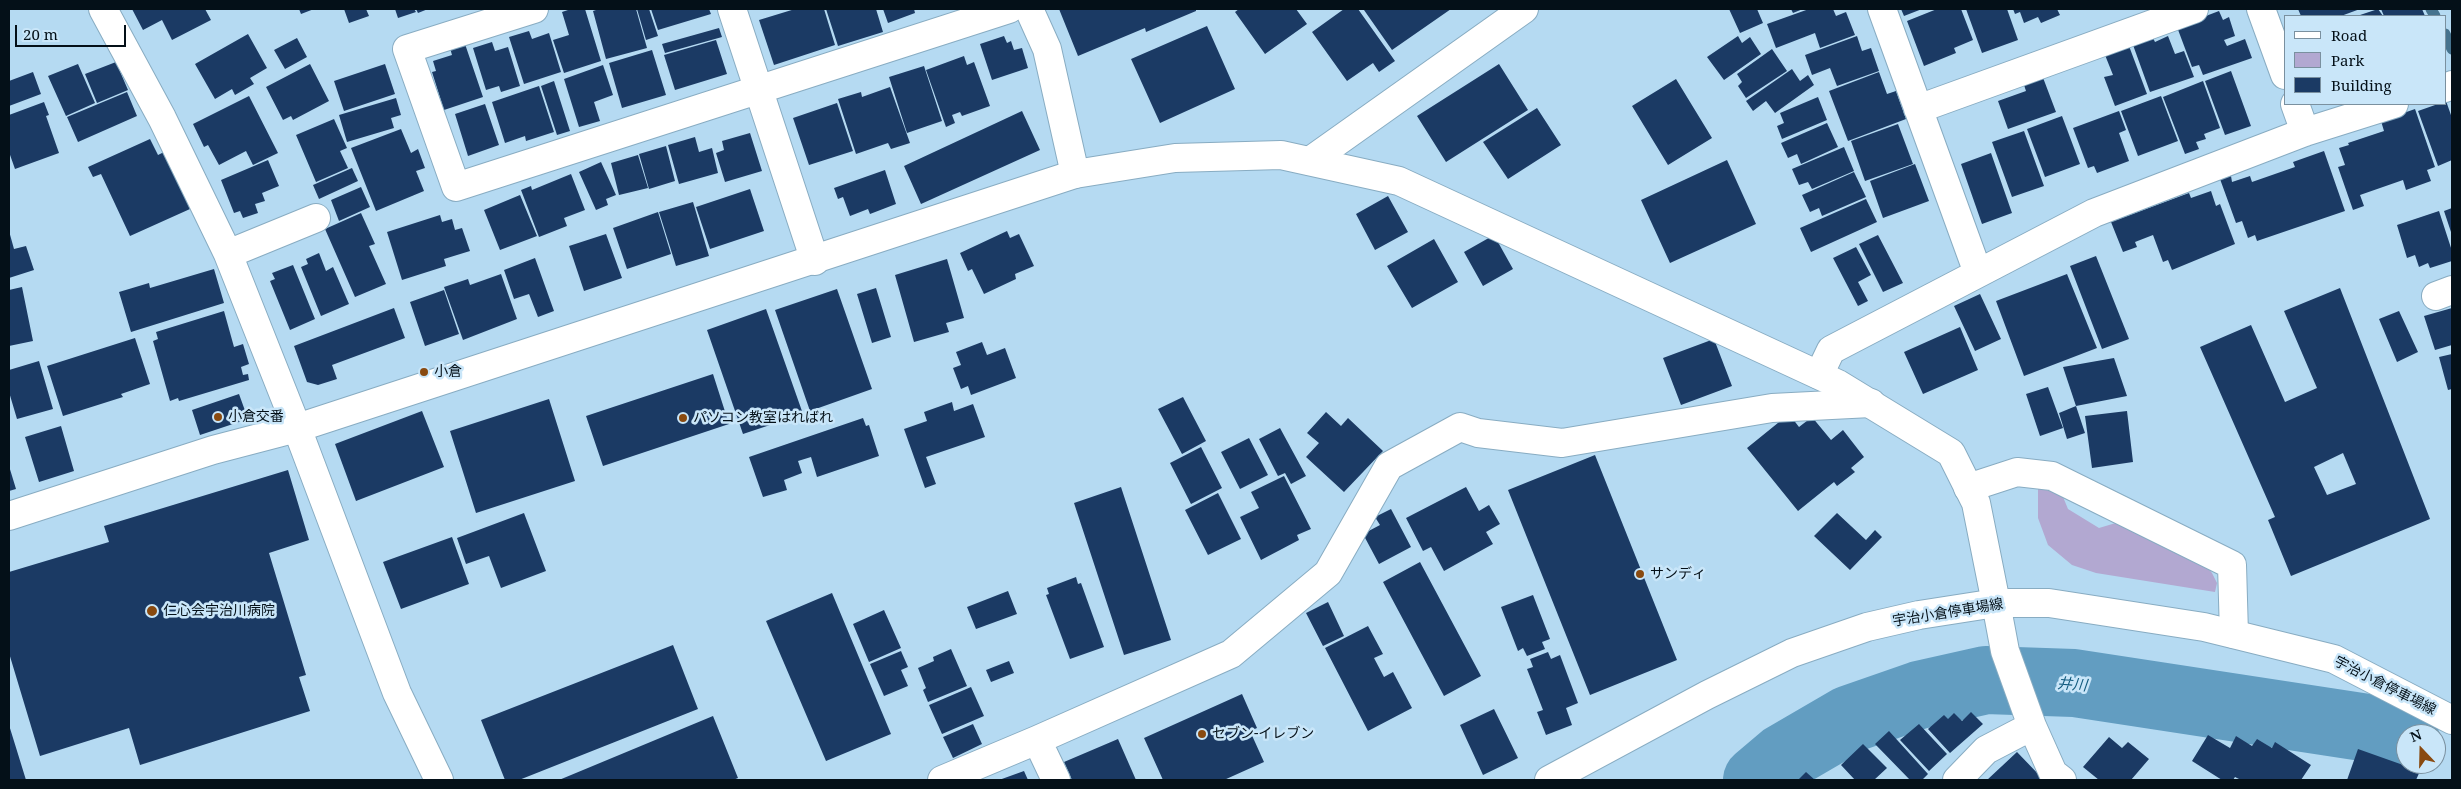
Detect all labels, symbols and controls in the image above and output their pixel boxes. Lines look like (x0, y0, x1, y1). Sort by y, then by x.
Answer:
scale bar (18, 15, 129, 47)
legend (2284, 15, 2446, 105)
text: 20 m (23, 24, 58, 44)
text: Road (2331, 25, 2367, 45)
text: Park (2331, 50, 2364, 70)
text: Building (2331, 75, 2392, 95)
place label: 小倉 (434, 364, 462, 380)
marker: 小倉 (418, 366, 430, 378)
place label: 小倉交番 (228, 409, 284, 425)
place label: パソコン教室はればれ (693, 410, 833, 426)
marker: 小倉交番 (212, 411, 224, 423)
marker: パソコン教室はればれ (677, 412, 689, 424)
place label: サンディ (1650, 566, 1706, 582)
marker: サンディ (1634, 568, 1646, 580)
street label: 宇治小倉停車場線 (1891, 596, 2005, 630)
place label: 仁心会宇治川病院 (163, 603, 275, 619)
marker: 仁心会宇治川病院 (145, 604, 159, 618)
street label: 宇治小倉停車場線 (2331, 653, 2439, 719)
water label: 井川 (2056, 675, 2088, 695)
north arrow (2396, 724, 2446, 774)
text: N (2407, 725, 2424, 746)
place label: セブン-イレブン (1212, 726, 1314, 742)
marker: セブン-イレブン (1196, 728, 1208, 740)

